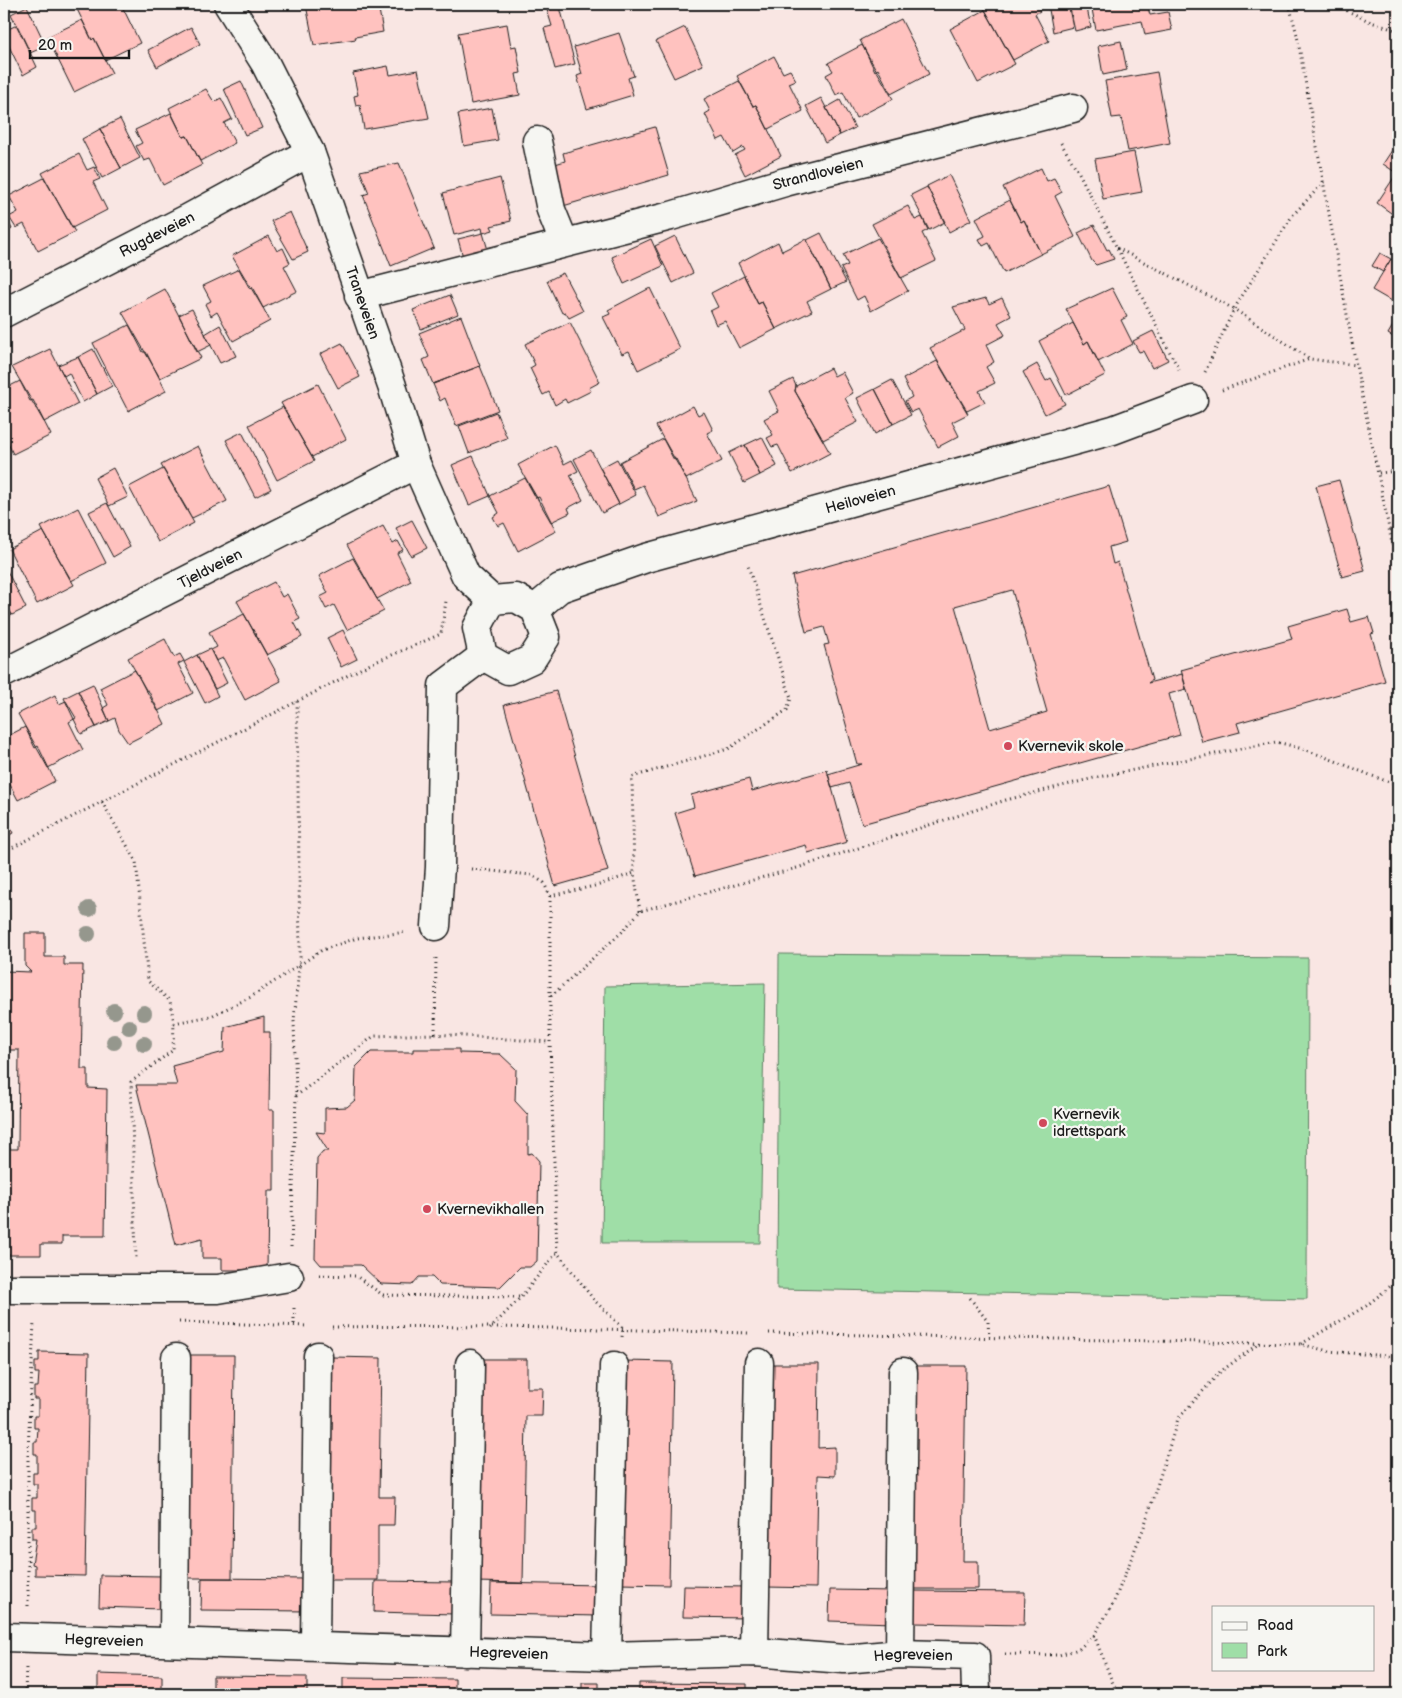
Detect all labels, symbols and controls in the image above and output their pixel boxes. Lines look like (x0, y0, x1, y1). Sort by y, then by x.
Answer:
scale bar (30, 28, 129, 60)
text: 20 m (38, 36, 72, 55)
street label: Strandloveien (770, 153, 865, 195)
street label: Rugdeveien (116, 207, 198, 262)
street label: Traneveien (341, 264, 384, 342)
street label: Heiloveien (823, 481, 898, 518)
street label: Tjeldveien (175, 544, 245, 593)
place label: Kvernevik skole (1018, 737, 1124, 756)
marker: Kvernevik skole (1002, 740, 1014, 752)
place label: Kvernevik idrettspark (1053, 1105, 1126, 1141)
marker: Kvernevik idrettspark (1037, 1117, 1049, 1129)
place label: Kvernevikhallen (437, 1200, 544, 1219)
marker: Kvernevikhallen (421, 1203, 433, 1215)
legend (1212, 1606, 1374, 1670)
text: Road (1257, 1616, 1293, 1635)
street label: Hegreveien (64, 1629, 144, 1651)
street label: Hegreveien (469, 1642, 549, 1664)
text: Park (1257, 1642, 1288, 1661)
street label: Hegreveien (873, 1644, 953, 1666)

